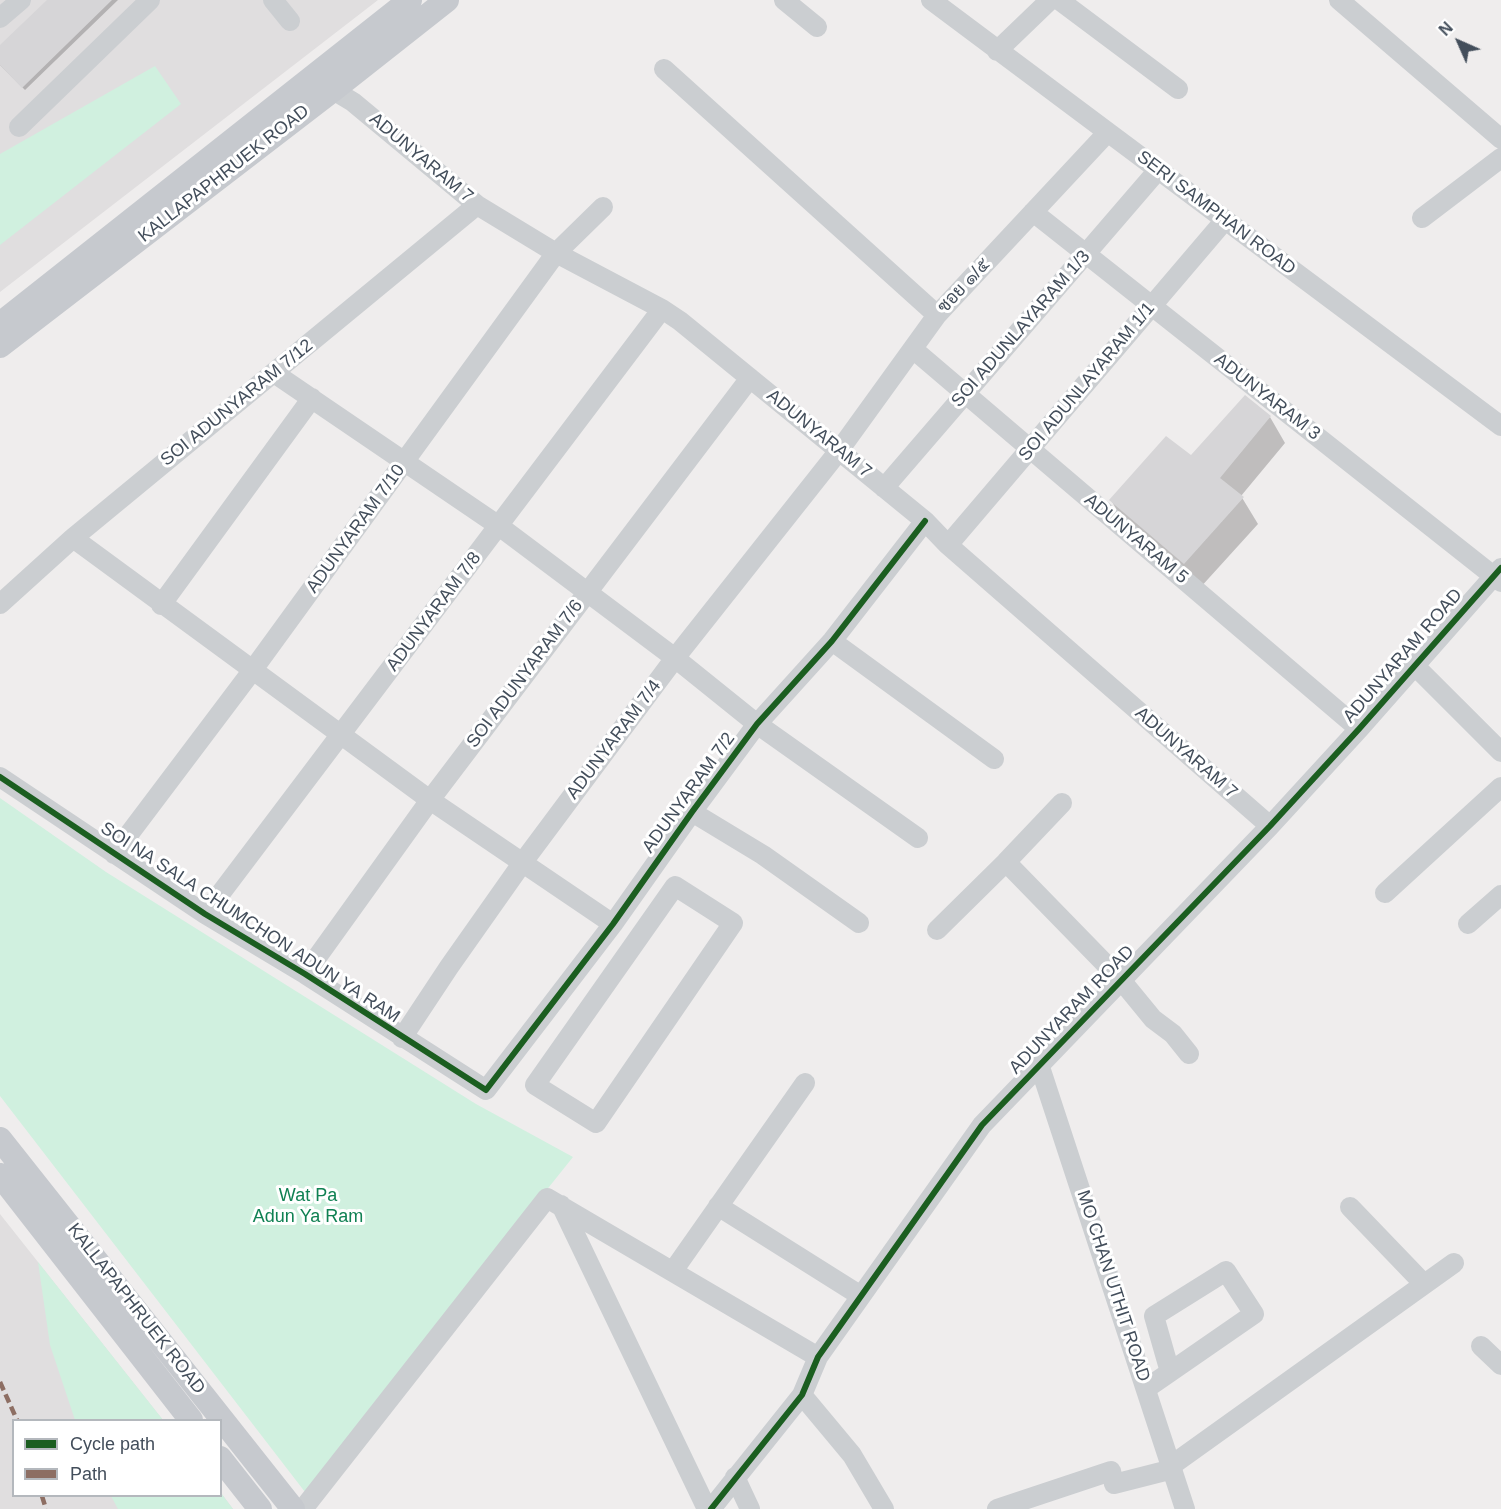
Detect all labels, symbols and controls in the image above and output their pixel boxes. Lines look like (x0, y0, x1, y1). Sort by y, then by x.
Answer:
north arrow (1429, 12, 1489, 72)
text: N (1436, 19, 1456, 39)
street label: KALLAPAPHRUEK ROAD (134, 101, 314, 247)
street label: ADUNYARAM 7 (365, 108, 477, 208)
street label: SERI SAMPHAN ROAD (1132, 146, 1300, 280)
street label: SOI ADUNLAYARAM 1/3 (947, 246, 1095, 412)
street label: ซอย ๑/๕ (933, 254, 995, 318)
street label: SOI ADUNLAYARAM 1/1 (1014, 298, 1160, 466)
street label: SOI ADUNYARAM 7/12 (156, 335, 318, 471)
street label: ADUNYARAM 3 (1210, 349, 1324, 445)
street label: ADUNYARAM 7 (762, 385, 876, 483)
street label: ADUNYARAM 7/10 (302, 460, 410, 598)
street label: ADUNYARAM 5 (1080, 489, 1192, 589)
street label: ADUNYARAM 7/8 (382, 548, 486, 676)
street label: ADUNYARAM ROAD (1339, 585, 1467, 727)
street label: SOI ADUNYARAM 7/6 (462, 596, 588, 752)
street label: ADUNYARAM 7/4 (562, 676, 666, 804)
street label: ADUNYARAM 7 (1130, 703, 1242, 803)
street label: ADUNYARAM 7/2 (638, 729, 740, 857)
street label: SOI NA SALA CHUMCHON ADUN YA RAM (96, 818, 404, 1028)
street label: ADUNYARAM ROAD (1005, 941, 1139, 1079)
park label: Wat Pa Adun Ya Ram (253, 1185, 363, 1228)
street label: MO CHAN UTHIT ROAD (1072, 1188, 1154, 1384)
street label: KALLAPAPHRUEK ROAD (63, 1219, 209, 1399)
legend (12, 1419, 222, 1497)
text: Cycle path (70, 1434, 155, 1454)
text: Path (70, 1464, 107, 1484)

